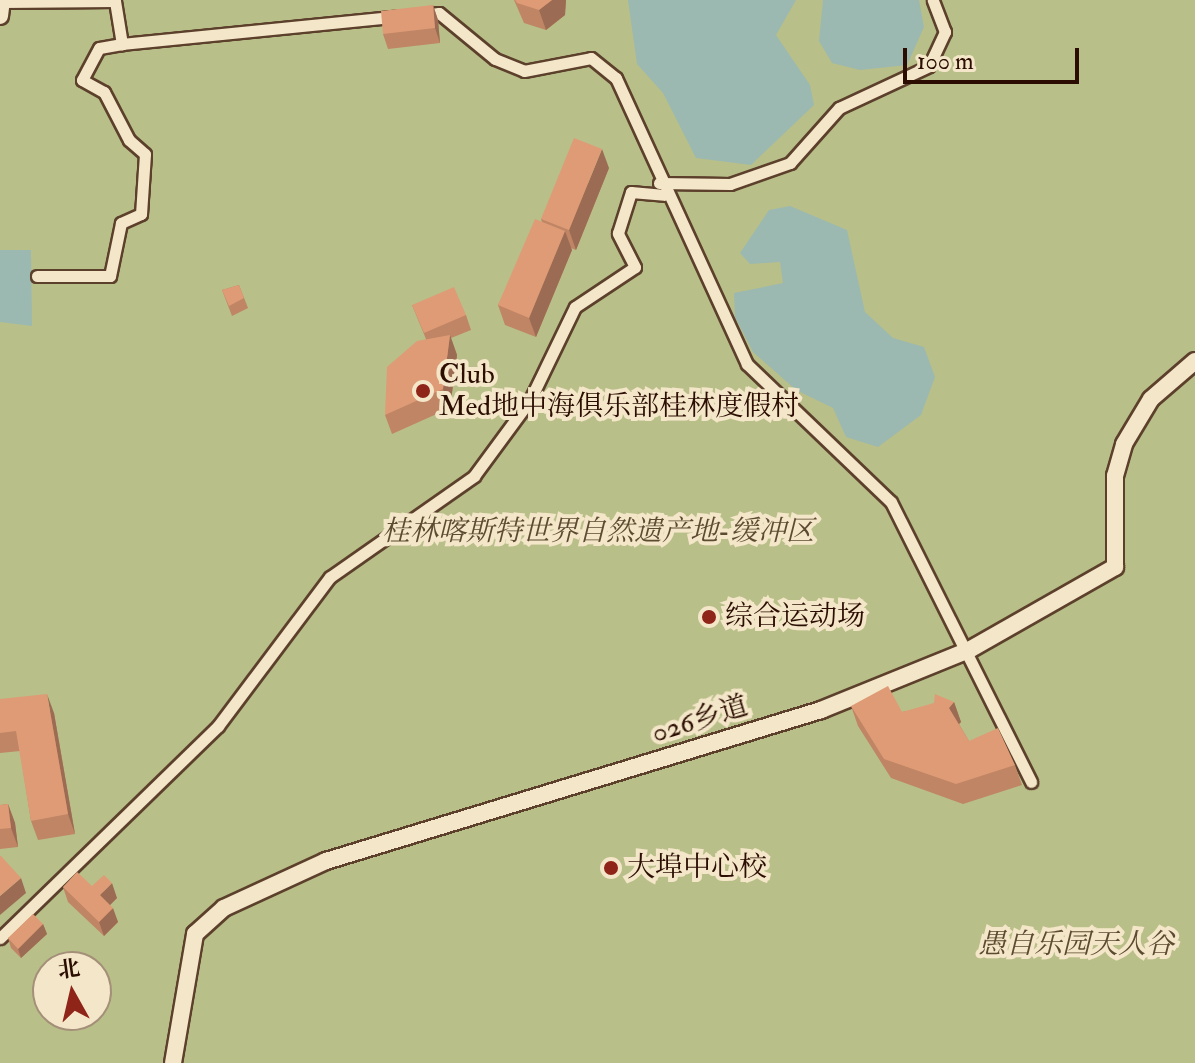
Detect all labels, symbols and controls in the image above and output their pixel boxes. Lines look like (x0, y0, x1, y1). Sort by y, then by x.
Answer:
scale bar (907, 32, 1083, 82)
text: 100 m (917, 46, 974, 77)
place label: Club Med地中海俱乐部桂林度假村 (439, 358, 799, 424)
marker: Club Med地中海俱乐部桂林度假村 (414, 382, 432, 400)
park label: 桂林喀斯特世界自然遗产地-缓冲区 (382, 515, 814, 549)
place label: 综合运动场 (725, 600, 865, 634)
marker: 综合运动场 (700, 608, 718, 626)
street label: 026乡道 (648, 690, 752, 750)
place label: 大埠中心校 (627, 851, 767, 885)
marker: 大埠中心校 (602, 859, 620, 877)
park label: 愚自乐园天人谷 (978, 928, 1174, 962)
north arrow (32, 951, 112, 1031)
text: 北 (56, 954, 82, 985)

